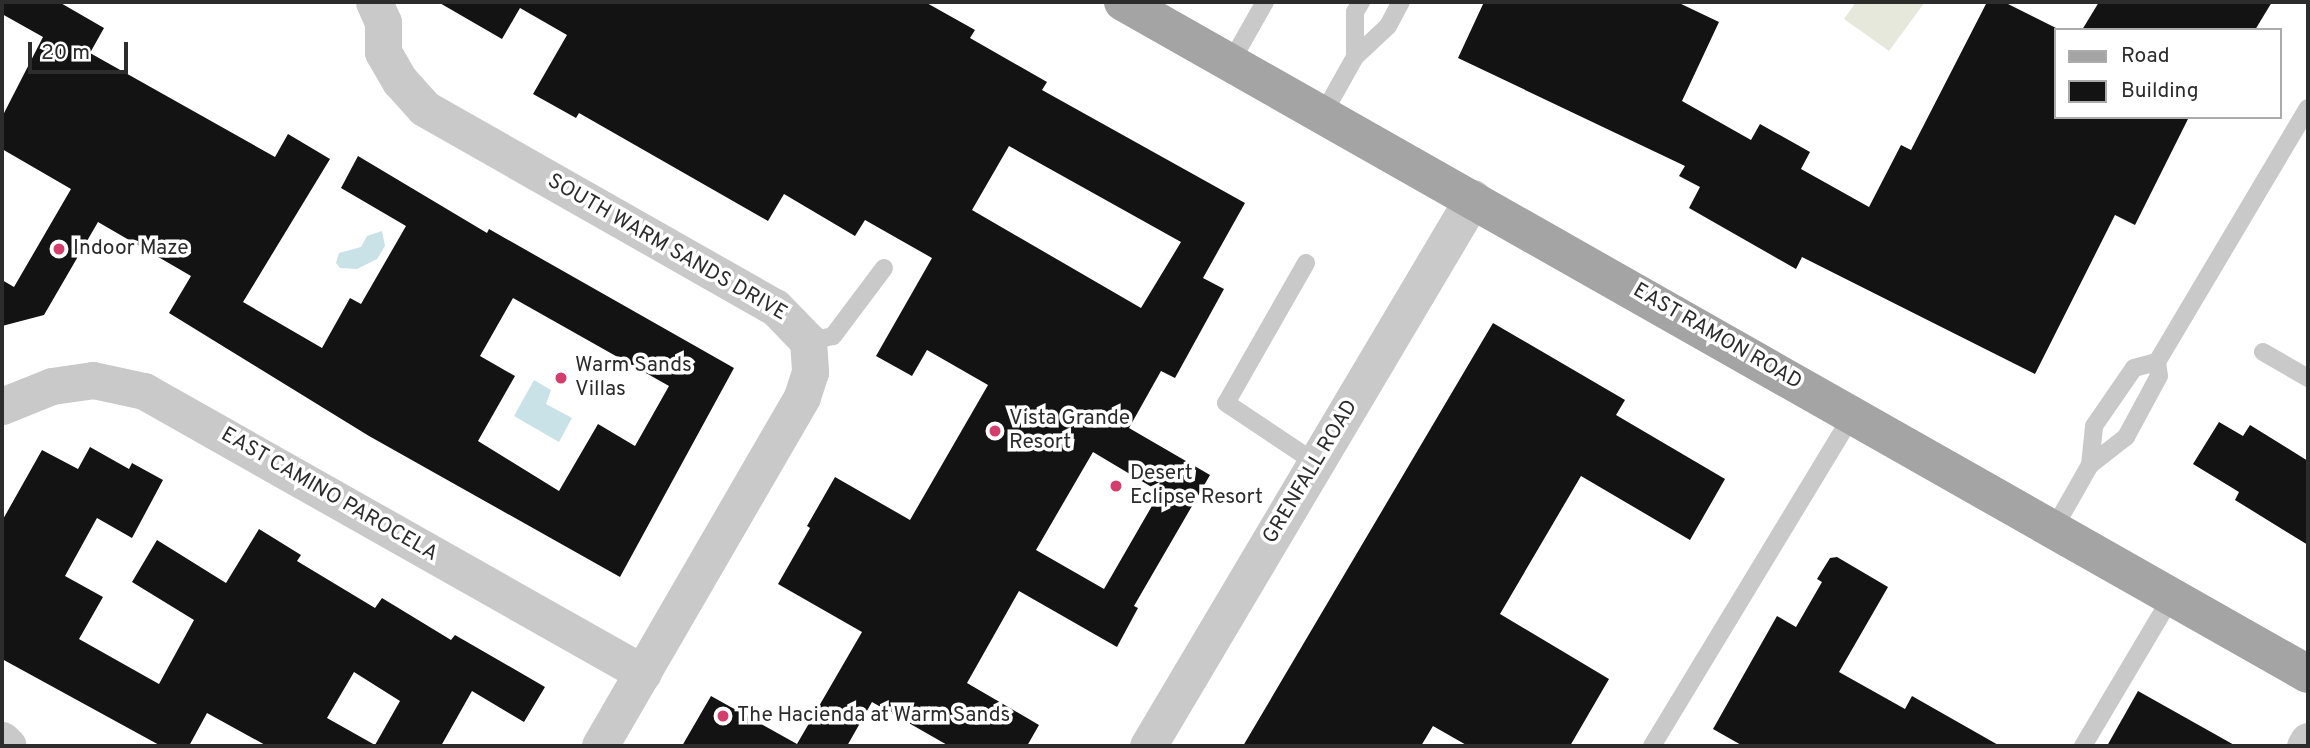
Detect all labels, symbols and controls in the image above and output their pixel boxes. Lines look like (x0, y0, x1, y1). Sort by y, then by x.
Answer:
scale bar (32, 28, 131, 72)
legend (2054, 28, 2282, 119)
text: 20 m (41, 40, 90, 67)
text: Road (2121, 43, 2170, 70)
text: Building (2121, 78, 2199, 105)
street label: SOUTH WARM SANDS DRIVE (543, 169, 791, 327)
place label: Indoor Maze (73, 236, 189, 262)
marker: Indoor Maze (51, 241, 67, 257)
street label: EAST RAMON ROAD (1628, 278, 1806, 396)
place label: Warm Sands Villas (575, 353, 692, 403)
marker: Warm Sands Villas (553, 370, 569, 386)
street label: GRENFALL ROAD (1258, 395, 1364, 549)
place label: Vista Grande Resort (1009, 406, 1130, 456)
street label: EAST CAMINO PAROCELA (216, 422, 442, 568)
marker: Vista Grande Resort (987, 423, 1003, 439)
place label: Desert Eclipse Resort (1130, 461, 1263, 511)
marker: Desert Eclipse Resort (1108, 478, 1124, 494)
place label: The Hacienda at Warm Sands (737, 703, 1011, 729)
marker: The Hacienda at Warm Sands (715, 708, 731, 724)

